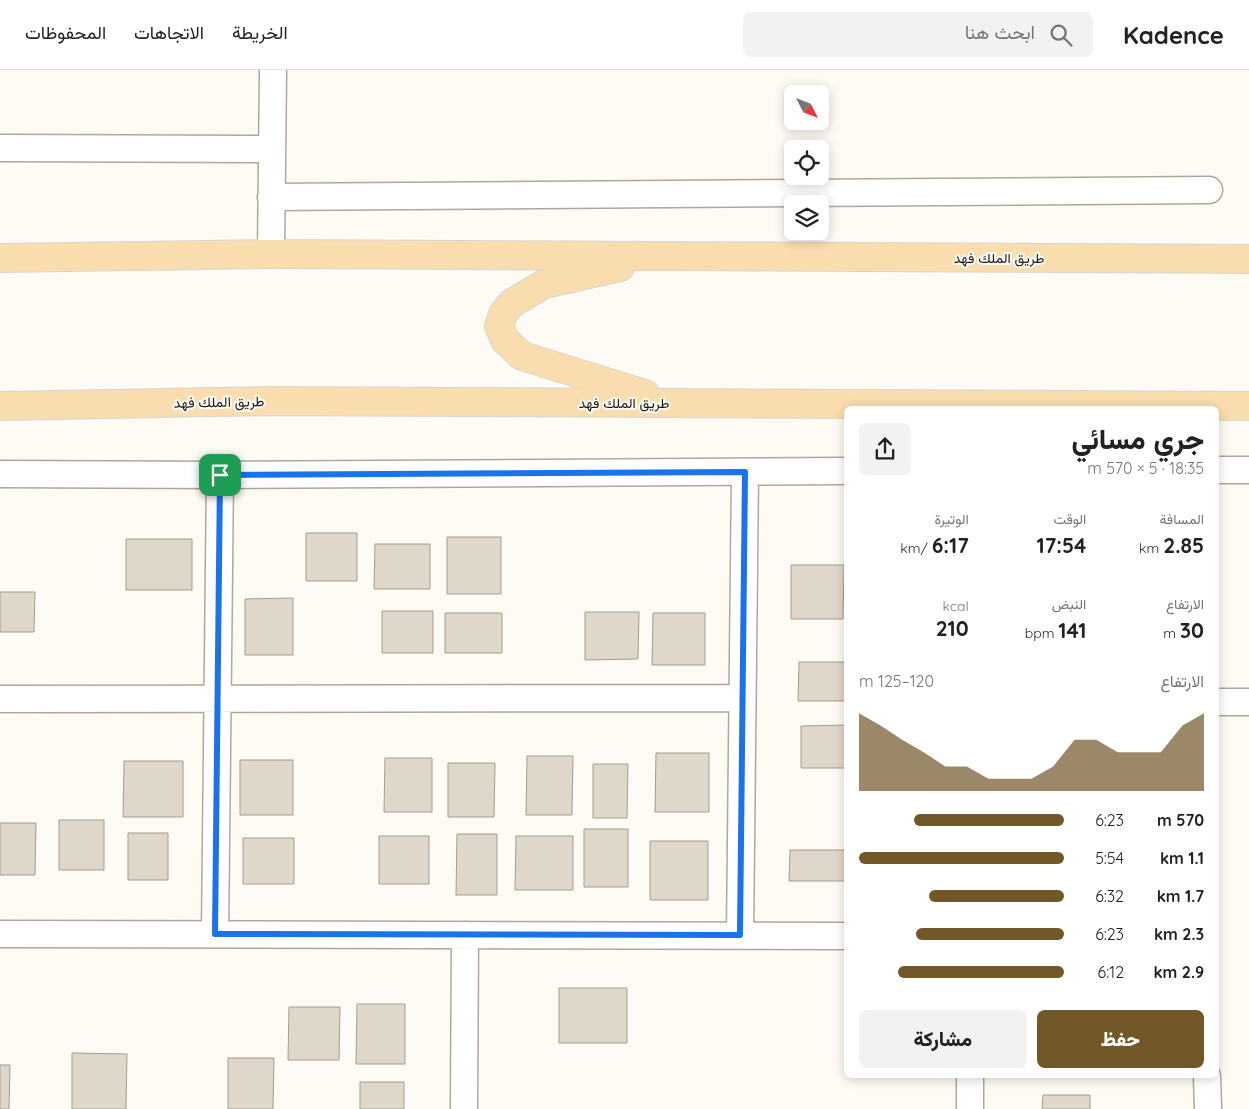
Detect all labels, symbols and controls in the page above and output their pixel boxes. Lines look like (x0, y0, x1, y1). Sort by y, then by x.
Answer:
search box (743, 12, 1093, 57)
text: ابحث هنا (965, 20, 1035, 44)
text: Kadence (1123, 20, 1224, 50)
text: المحفوظات (25, 21, 106, 44)
text: الاتجاهات (134, 21, 204, 44)
text: الخريطة (232, 21, 288, 44)
icon: search (1047, 21, 1075, 49)
north arrow (784, 85, 829, 130)
map controls (784, 85, 829, 240)
button: locate (784, 140, 829, 185)
button: layers (784, 195, 829, 240)
street label: طريق الملك فهد (954, 249, 1044, 267)
street label: طريق الملك فهد (174, 392, 264, 412)
street label: طريق الملك فهد (579, 394, 669, 412)
text: جري مسائي (1071, 421, 1204, 456)
button: share (859, 423, 911, 475)
pin (199, 454, 241, 496)
text: 18:35 · 5 × 570 m (1087, 458, 1204, 478)
icon: arrive (206, 461, 234, 489)
text: الوتيرة (934, 510, 969, 528)
text: الوقت (1053, 510, 1086, 528)
text: المسافة (1160, 510, 1204, 528)
text: 6:17 (932, 532, 969, 558)
text: 17:54 (1036, 532, 1086, 558)
text: 2.85 (1163, 532, 1204, 558)
text: /km (900, 539, 932, 557)
text: km (1139, 539, 1163, 557)
text: النبض (1052, 595, 1086, 613)
text: الارتفاع (1166, 595, 1204, 613)
text: kcal (943, 597, 969, 615)
text: 210 (936, 615, 969, 641)
text: 141 (1058, 617, 1086, 643)
text: 30 (1180, 617, 1204, 643)
text: bpm (1025, 624, 1058, 642)
text: m (1163, 624, 1180, 642)
text: 120–125 m (859, 671, 934, 691)
text: الارتفاع (1161, 671, 1204, 691)
text: 6:23 (1095, 810, 1124, 830)
text: 570 m (1157, 810, 1204, 830)
text: 5:54 (1095, 848, 1124, 868)
text: 1.1 km (1160, 848, 1204, 868)
text: 6:32 (1095, 886, 1124, 906)
text: 1.7 km (1157, 886, 1204, 906)
text: 6:23 (1095, 924, 1124, 944)
text: 2.3 km (1154, 924, 1204, 944)
text: 6:12 (1098, 962, 1124, 982)
text: 2.9 km (1153, 962, 1204, 982)
button: مشاركة (859, 1010, 1027, 1068)
button: حفظ (1037, 1010, 1204, 1068)

